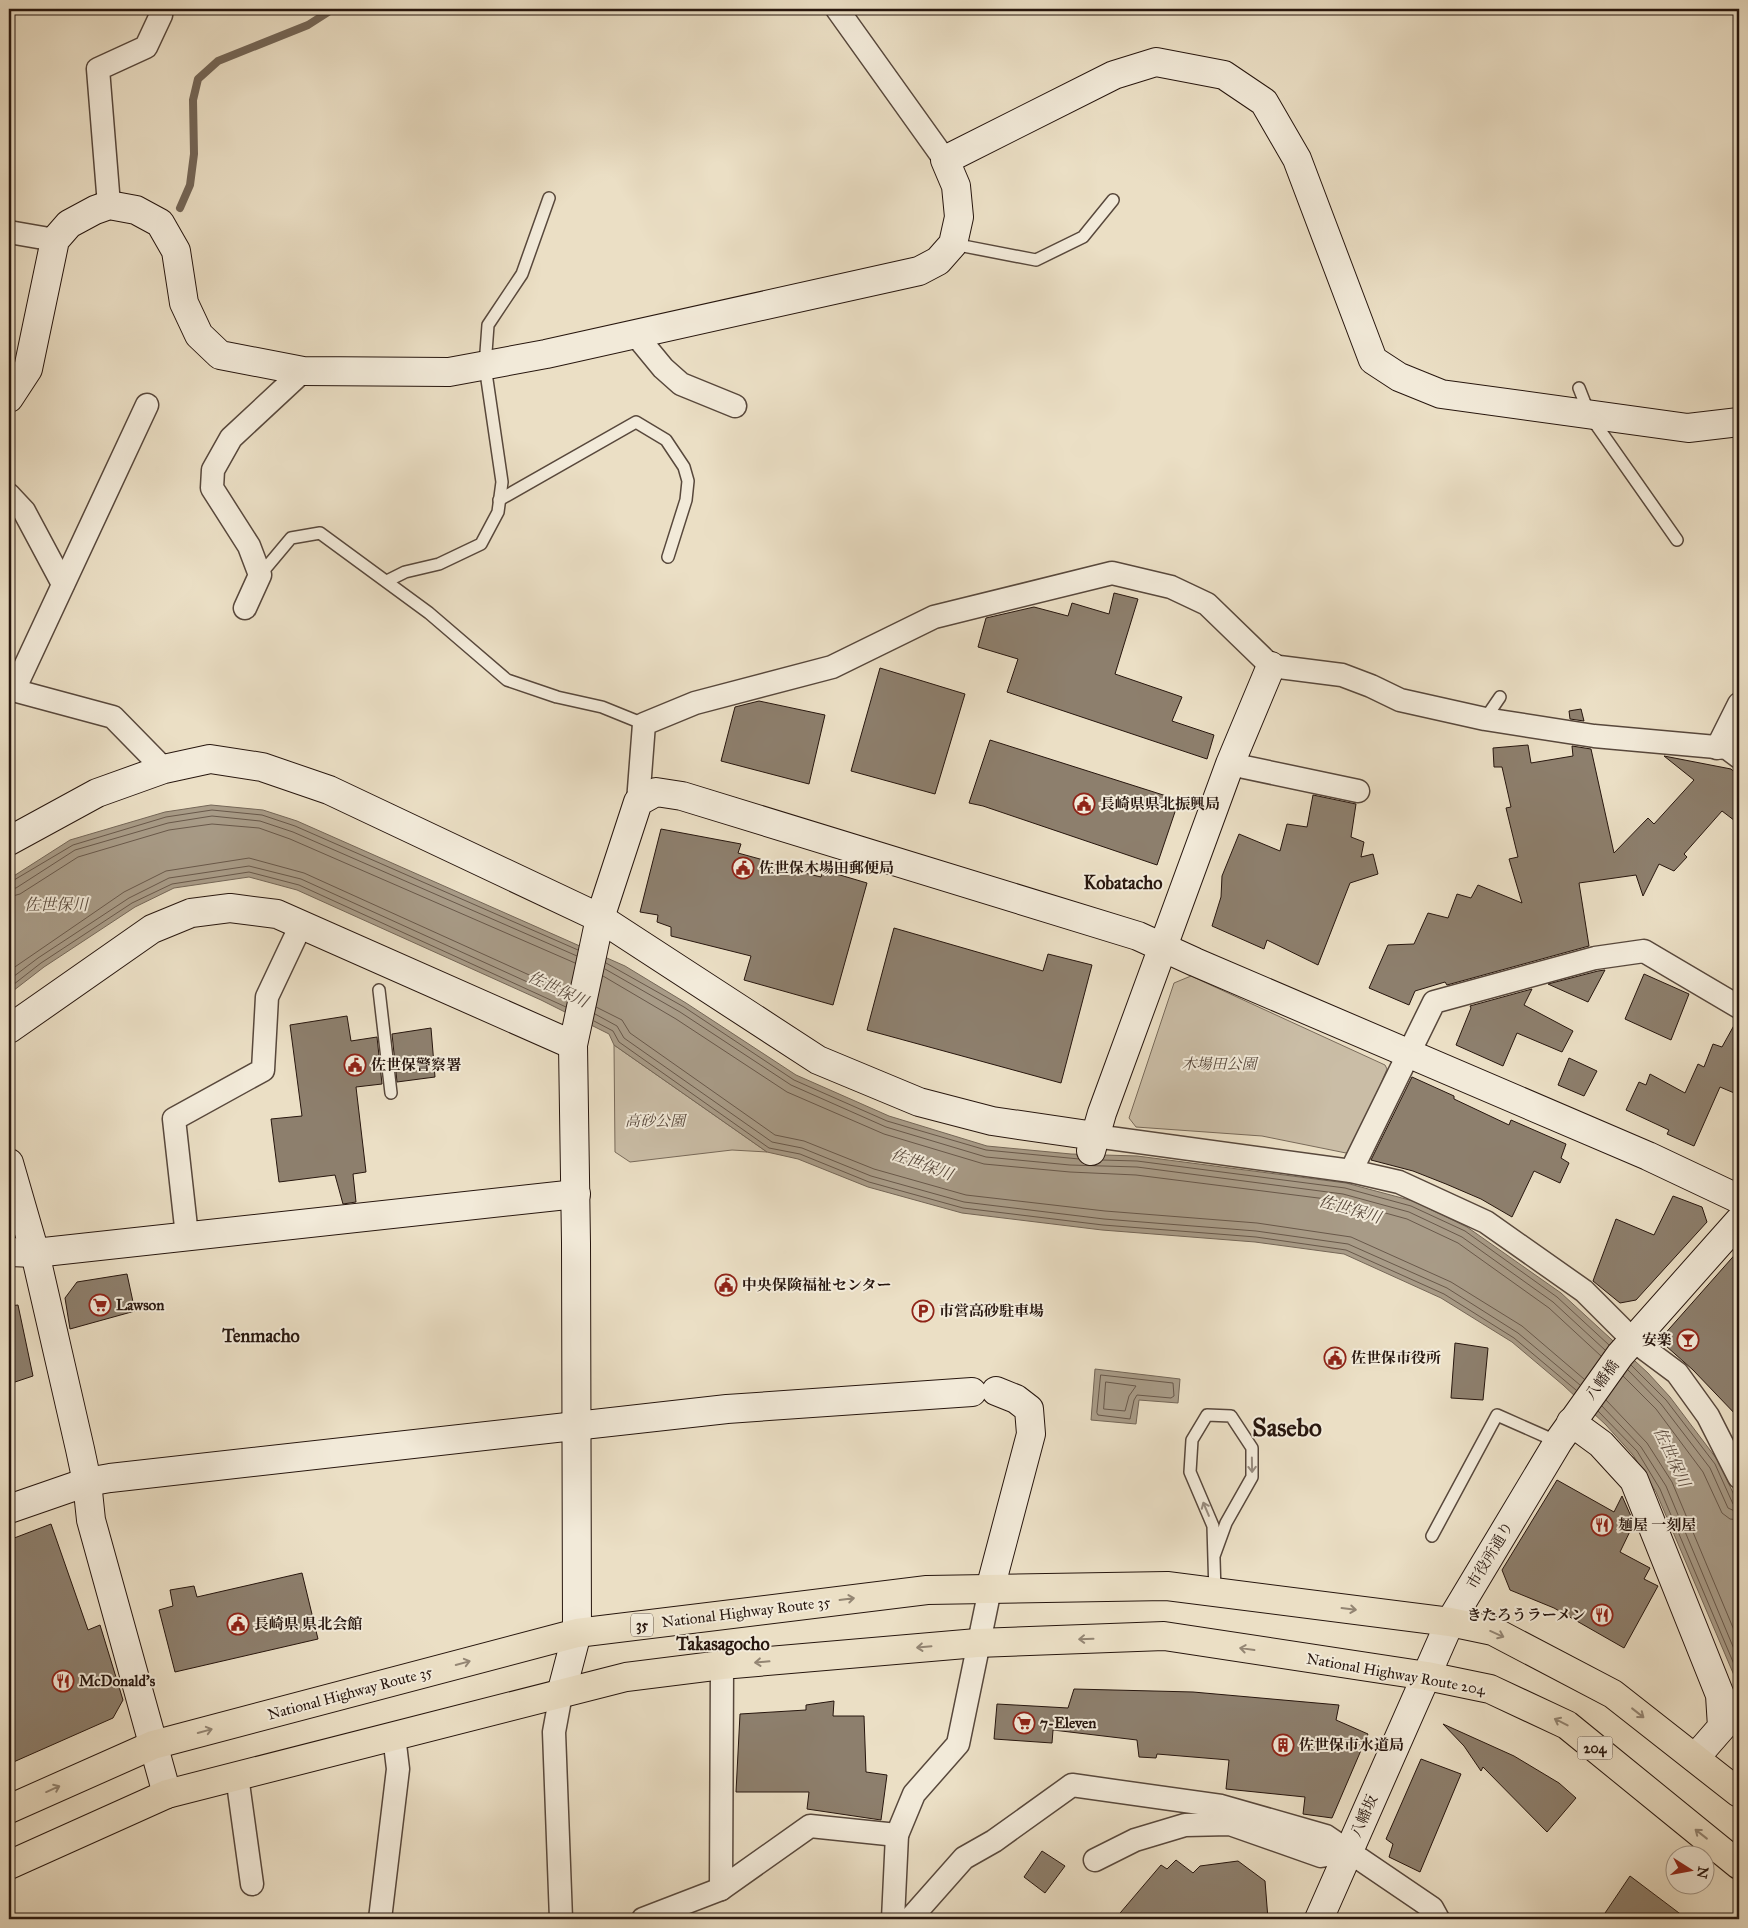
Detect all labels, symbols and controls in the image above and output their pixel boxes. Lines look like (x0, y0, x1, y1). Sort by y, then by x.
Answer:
public building icon: 長崎県県北振興局 (1072, 792, 1096, 816)
place label: 長崎県県北振興局 (1100, 795, 1220, 813)
public building icon: 佐世保木場田郵便局 (731, 856, 755, 880)
place label: 佐世保木場田郵便局 (759, 859, 894, 877)
district label: Kobatacho (1084, 872, 1162, 894)
water label: 佐世保川 (24, 895, 90, 914)
water label: 佐世保川 (525, 967, 593, 1012)
public building icon: 佐世保警察署 (343, 1053, 367, 1077)
park label: 木場田公園 (1181, 1055, 1259, 1073)
place label: 佐世保警察署 (371, 1056, 461, 1074)
park label: 高砂公園 (625, 1112, 688, 1130)
water label: 佐世保川 (889, 1144, 957, 1185)
water label: 佐世保川 (1317, 1191, 1385, 1228)
public building icon: 中央保険福祉センター (714, 1273, 738, 1297)
place label: 中央保険福祉センター (742, 1276, 891, 1294)
supermarket icon: Lawson (88, 1293, 112, 1317)
place label: Lawson (116, 1296, 165, 1314)
parking icon: 市営高砂駐車場 (911, 1299, 935, 1323)
place label: 市営高砂駐車場 (939, 1302, 1044, 1320)
district label: Tenmacho (221, 1325, 300, 1347)
bar icon: 安楽 (1676, 1328, 1700, 1352)
place label: 安楽 (1642, 1331, 1672, 1349)
public building icon: 佐世保市役所 (1323, 1346, 1347, 1370)
place label: 佐世保市役所 (1351, 1349, 1441, 1367)
street label: 八幡橋 (1581, 1357, 1623, 1403)
district label: Sasebo (1252, 1412, 1322, 1443)
water label: 佐世保川 (1650, 1424, 1695, 1492)
one-way arrow (1247, 1456, 1257, 1473)
one-way arrow (1201, 1502, 1210, 1517)
restaurant icon: 麺屋 一刻屋 (1590, 1513, 1614, 1537)
place label: 麺屋 一刻屋 (1618, 1516, 1696, 1534)
street label: 市役所通り (1463, 1518, 1517, 1592)
street label: National Highway Route 35 (661, 1593, 831, 1631)
one-way arrow (839, 1594, 855, 1604)
restaurant icon: きたろうラーメン (1590, 1603, 1614, 1627)
one-way arrow (1341, 1604, 1357, 1614)
place label: きたろうラーメン (1467, 1606, 1586, 1624)
public building icon: 長崎県 県北会館 (226, 1612, 250, 1636)
road number: 35 (631, 1614, 653, 1636)
place label: 長崎県 県北会館 (254, 1615, 362, 1633)
one-way arrow (1489, 1629, 1504, 1639)
district label: Takasagocho (675, 1633, 770, 1656)
one-way arrow (1078, 1635, 1094, 1644)
one-way arrow (916, 1643, 932, 1652)
one-way arrow (1240, 1644, 1256, 1654)
street label: National Highway Route 204 (1305, 1649, 1487, 1699)
one-way arrow (754, 1657, 770, 1666)
one-way arrow (455, 1658, 471, 1667)
street label: National Highway Route 35 (266, 1662, 434, 1724)
restaurant icon: McDonald's (51, 1669, 75, 1693)
place label: McDonald's (79, 1672, 156, 1690)
one-way arrow (1631, 1708, 1644, 1719)
supermarket icon: 7-Eleven (1012, 1711, 1036, 1735)
place label: 7-Eleven (1040, 1714, 1097, 1732)
one-way arrow (1553, 1717, 1568, 1727)
one-way arrow (196, 1726, 212, 1735)
building icon: 佐世保市水道局 (1271, 1733, 1295, 1757)
place label: 佐世保市水道局 (1299, 1736, 1404, 1754)
road number: 204 (1578, 1736, 1612, 1760)
one-way arrow (45, 1784, 60, 1793)
street label: 八幡坂 (1347, 1792, 1381, 1840)
one-way arrow (1695, 1829, 1708, 1840)
north arrow (1666, 1846, 1716, 1896)
text: N (1693, 1865, 1712, 1880)

